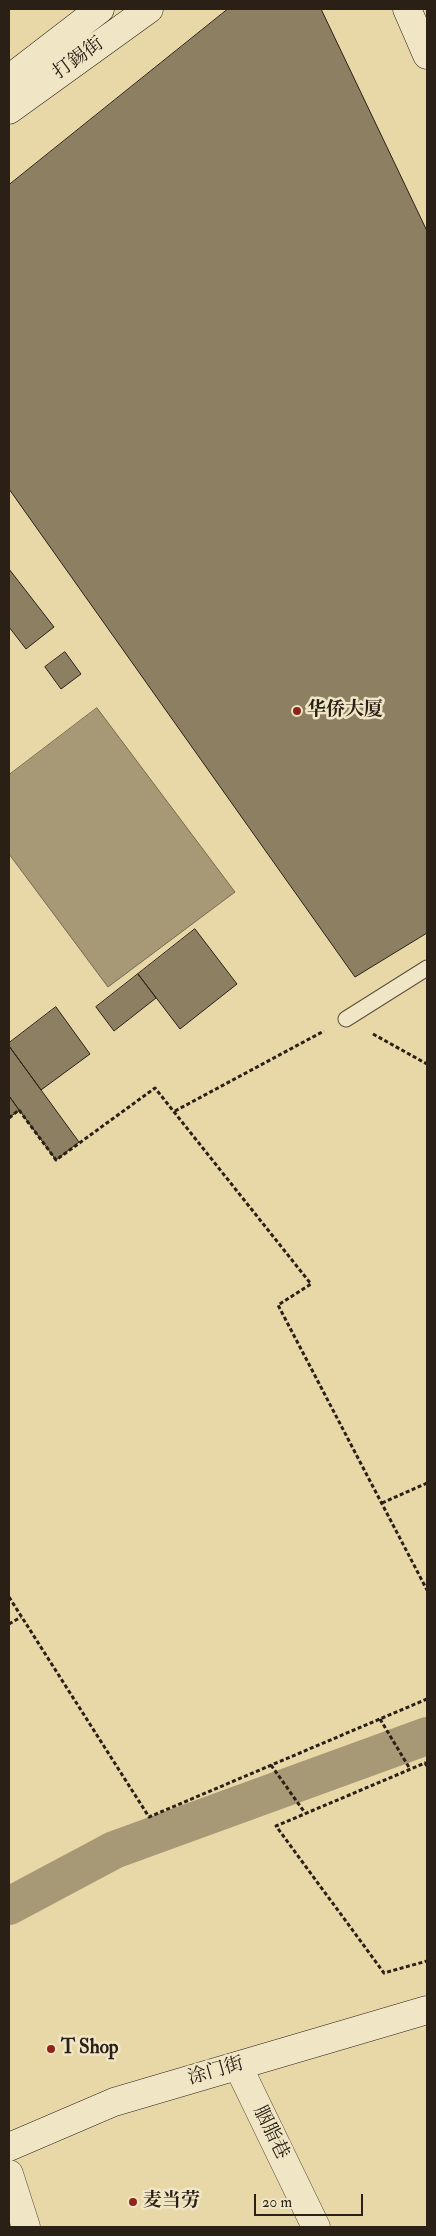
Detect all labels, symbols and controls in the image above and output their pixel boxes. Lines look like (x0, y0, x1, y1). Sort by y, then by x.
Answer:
street label: 打錫街 (49, 33, 109, 85)
place label: 华侨大厦 (307, 700, 383, 722)
marker: 华侨大厦 (291, 705, 303, 717)
place label: T Shop (61, 2038, 118, 2060)
marker: T Shop (45, 2043, 57, 2055)
street label: 涂门街 (185, 2053, 247, 2091)
street label: 胭脂巷 (247, 2102, 293, 2164)
scale bar (256, 2184, 365, 2216)
place label: 麦当劳 (143, 2191, 200, 2213)
text: 20 m (262, 2193, 292, 2212)
marker: 麦当劳 (127, 2196, 139, 2208)

